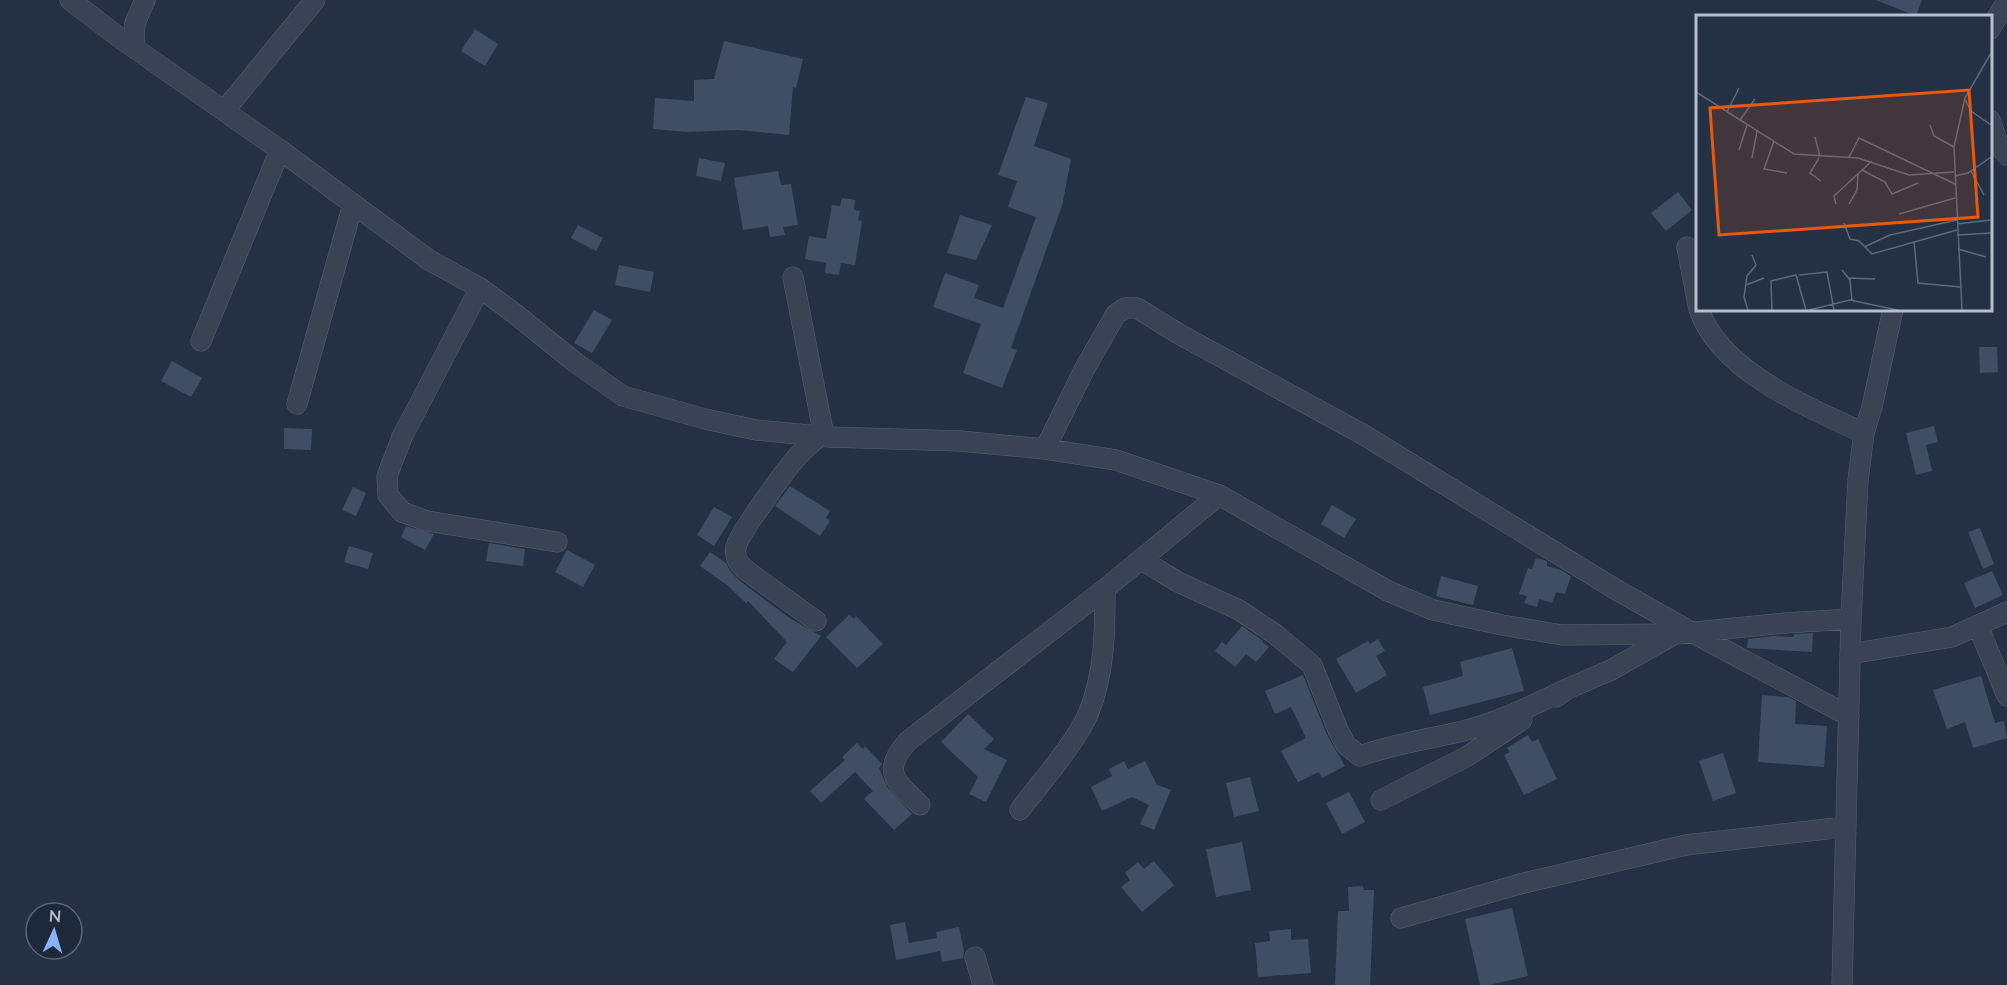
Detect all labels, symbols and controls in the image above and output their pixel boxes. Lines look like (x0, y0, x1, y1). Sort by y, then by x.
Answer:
inset map (1696, 15, 1992, 310)
north arrow (24, 901, 84, 961)
text: N (48, 906, 62, 925)

